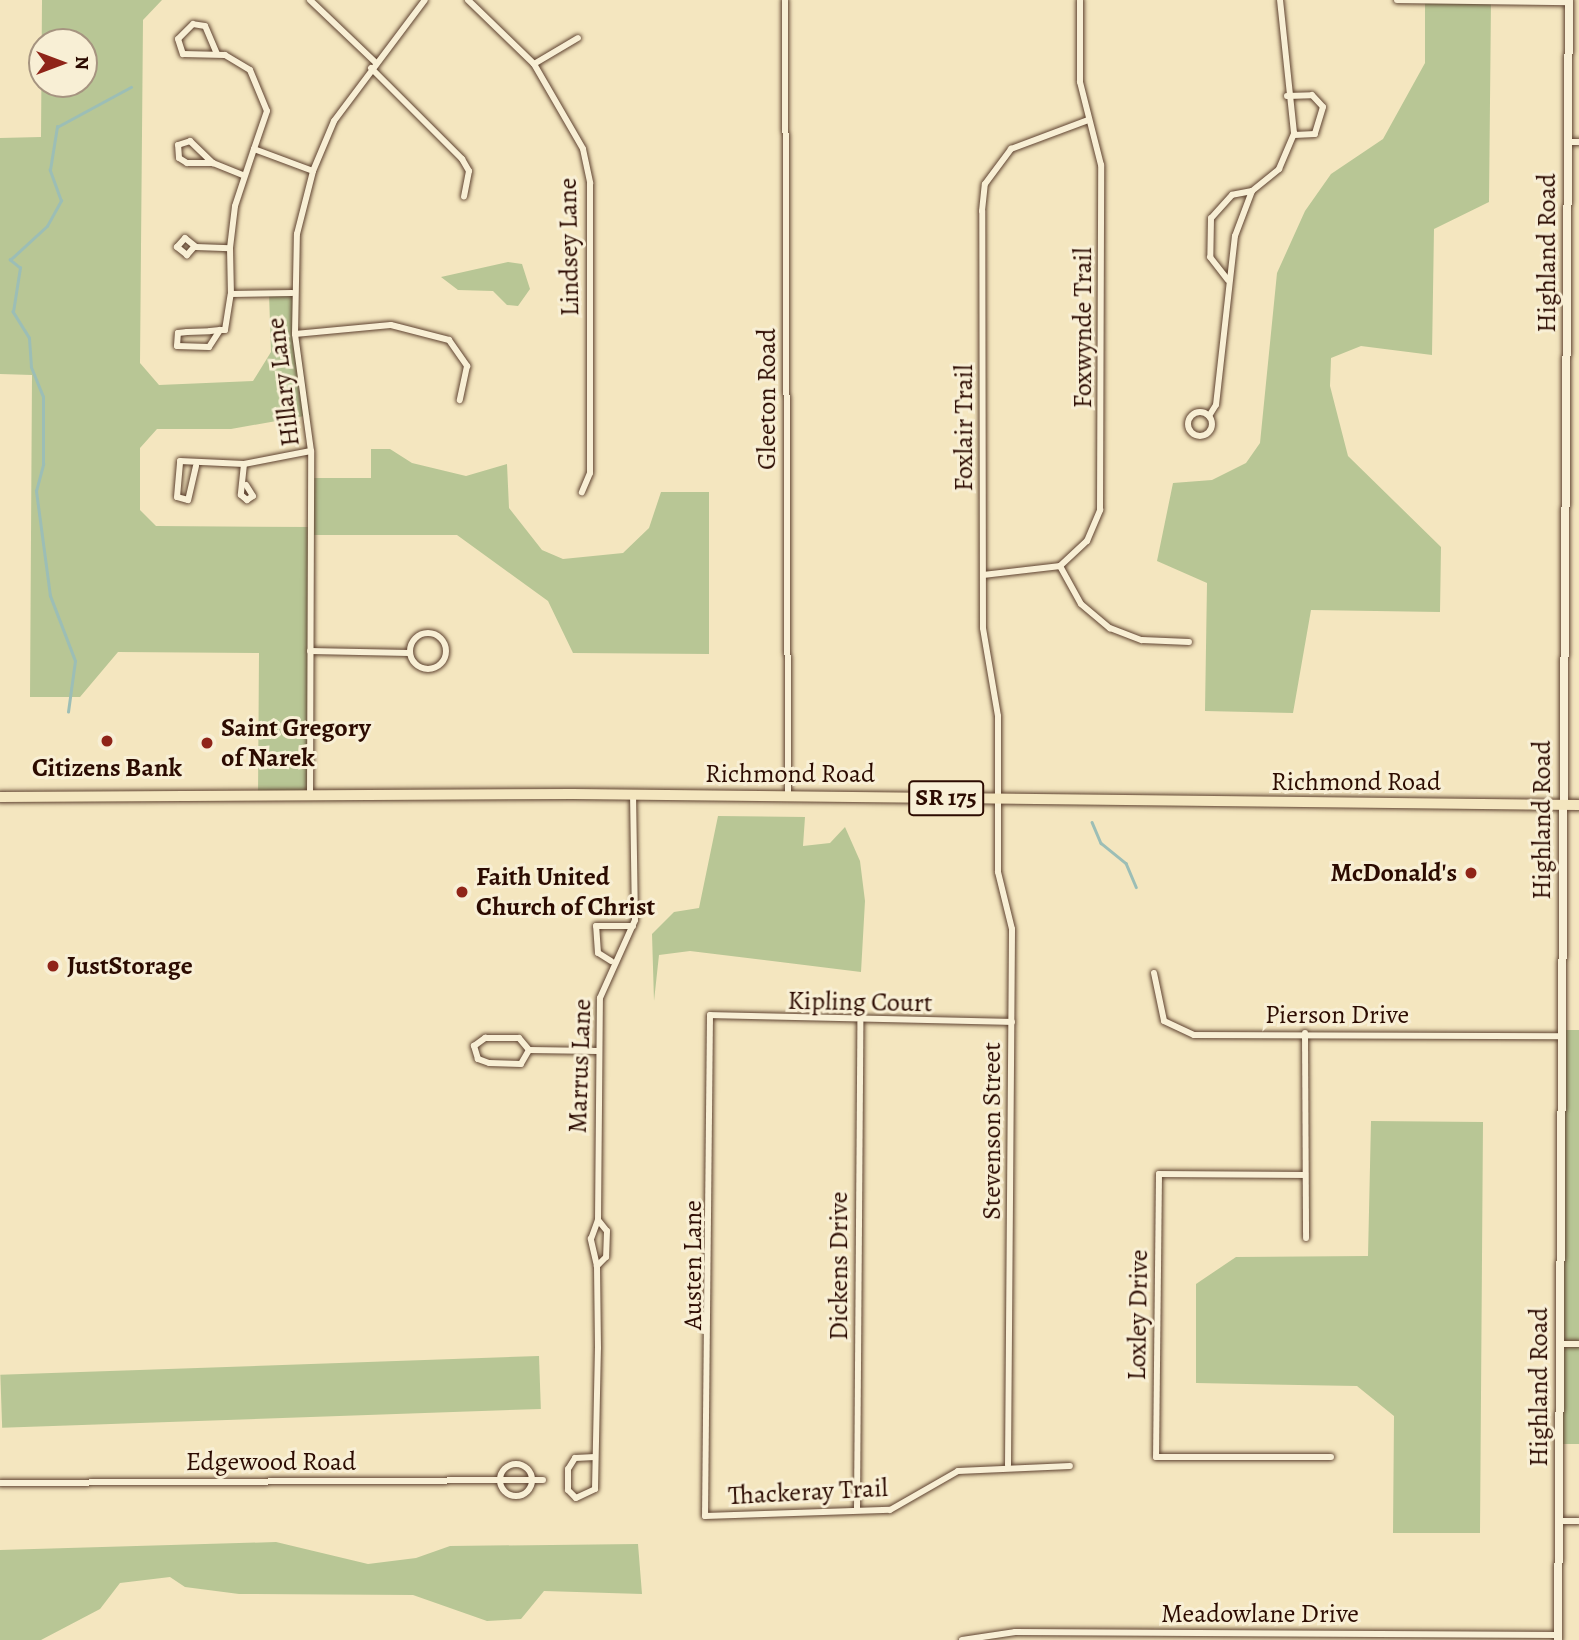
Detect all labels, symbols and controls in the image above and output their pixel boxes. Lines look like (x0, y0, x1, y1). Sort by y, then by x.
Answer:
north arrow (28, 28, 98, 98)
text: N (69, 56, 95, 70)
street label: Highland Road (1531, 173, 1563, 333)
street label: Lindsey Lane (552, 177, 586, 317)
street label: Foxwynde Trail (1067, 248, 1099, 408)
street label: Hillary Lane (260, 316, 306, 448)
street label: Gleeton Road (751, 328, 783, 470)
street label: Foxlair Trail (948, 365, 980, 491)
place label: Saint Gregory of Narek (221, 712, 371, 774)
marker: Citizens Bank (99, 733, 115, 749)
marker: Saint Gregory of Narek (199, 735, 215, 751)
street label: Highland Road (1526, 740, 1558, 900)
place label: Citizens Bank (32, 752, 182, 784)
street label: Richmond Road (705, 758, 875, 790)
street label: Richmond Road (1271, 766, 1441, 798)
road number: SR 175 (908, 778, 984, 818)
place label: McDonald's (1330, 857, 1457, 889)
place label: Faith United Church of Christ (476, 861, 655, 922)
marker: McDonald's (1463, 865, 1479, 881)
marker: Faith United Church of Christ (454, 884, 470, 900)
place label: JustStorage (67, 950, 193, 982)
marker: JustStorage (45, 958, 61, 974)
street label: Kipling Court (787, 985, 933, 1019)
street label: Marrus Lane (562, 998, 598, 1134)
street label: Pierson Drive (1265, 999, 1409, 1031)
street label: Stevenson Street (976, 1042, 1008, 1220)
street label: Dickens Drive (823, 1192, 855, 1340)
street label: Austen Lane (677, 1200, 709, 1330)
street label: Loxley Drive (1121, 1249, 1155, 1381)
street label: Highland Road (1523, 1307, 1555, 1467)
street label: Edgewood Road (186, 1446, 356, 1478)
street label: Thackeray Trail (727, 1472, 889, 1512)
street label: Meadowlane Drive (1161, 1598, 1359, 1630)

